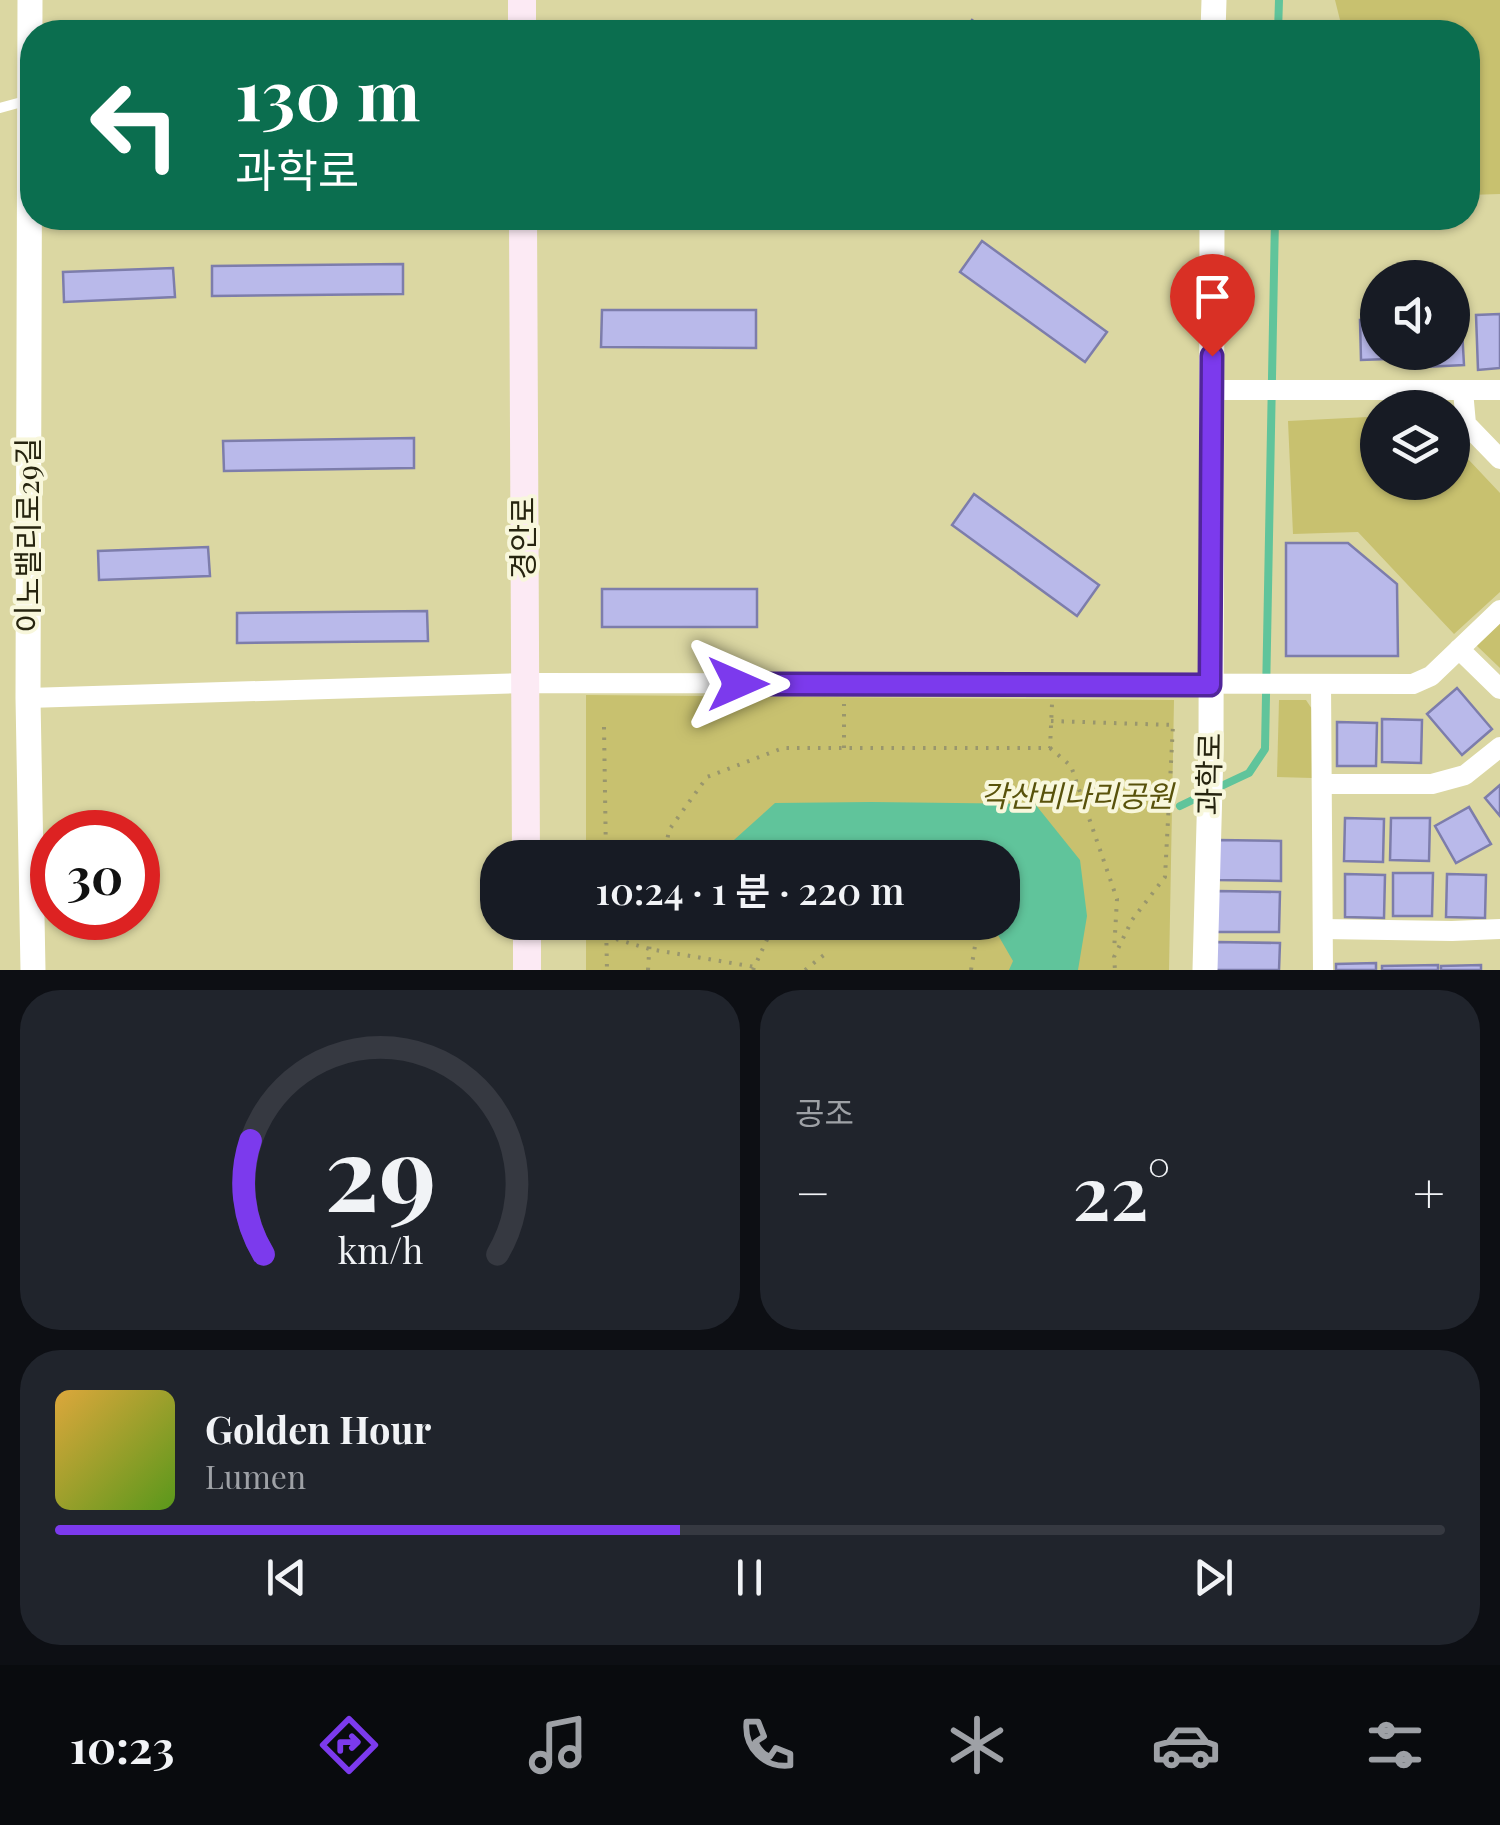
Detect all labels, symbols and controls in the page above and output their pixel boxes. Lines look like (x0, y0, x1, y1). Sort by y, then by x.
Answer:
text: 130 m (235, 45, 420, 139)
icon: left (70, 60, 200, 190)
text: 과학로 (235, 138, 359, 198)
pin (1170, 254, 1255, 357)
map controls (1360, 260, 1470, 500)
button: sound (1360, 260, 1470, 370)
icon: arrive (1185, 269, 1240, 324)
button: layers (1360, 390, 1470, 500)
street label: 이노밸리로29길 (7, 437, 47, 633)
street label: 경안로 (502, 497, 542, 579)
position arrow (686, 632, 790, 736)
street label: 과학로 (1187, 732, 1229, 816)
park label: 각산비나리공원 (980, 775, 1176, 815)
speed limit sign: 30 (30, 810, 160, 940)
text: 10:24 · 1 분 · 220 m (595, 864, 905, 915)
text: 공조 (795, 1090, 854, 1133)
text: 29 (324, 1099, 436, 1238)
text: 22° (1072, 1140, 1171, 1240)
text: − (795, 1154, 831, 1228)
text: + (1413, 1154, 1445, 1228)
text: km/h (337, 1225, 423, 1273)
text: Golden Hour (205, 1403, 431, 1454)
text: Lumen (205, 1454, 306, 1497)
icon: previous (259, 1550, 314, 1605)
icon: pause (722, 1550, 777, 1605)
icon: next (1186, 1550, 1241, 1605)
icon: directions (314, 1710, 384, 1780)
icon: music (523, 1710, 593, 1780)
icon: phone (732, 1710, 802, 1780)
icon: climate (942, 1710, 1012, 1780)
icon: car (1151, 1710, 1221, 1780)
icon: filters (1360, 1710, 1430, 1780)
text: 10:23 (70, 1715, 174, 1775)

